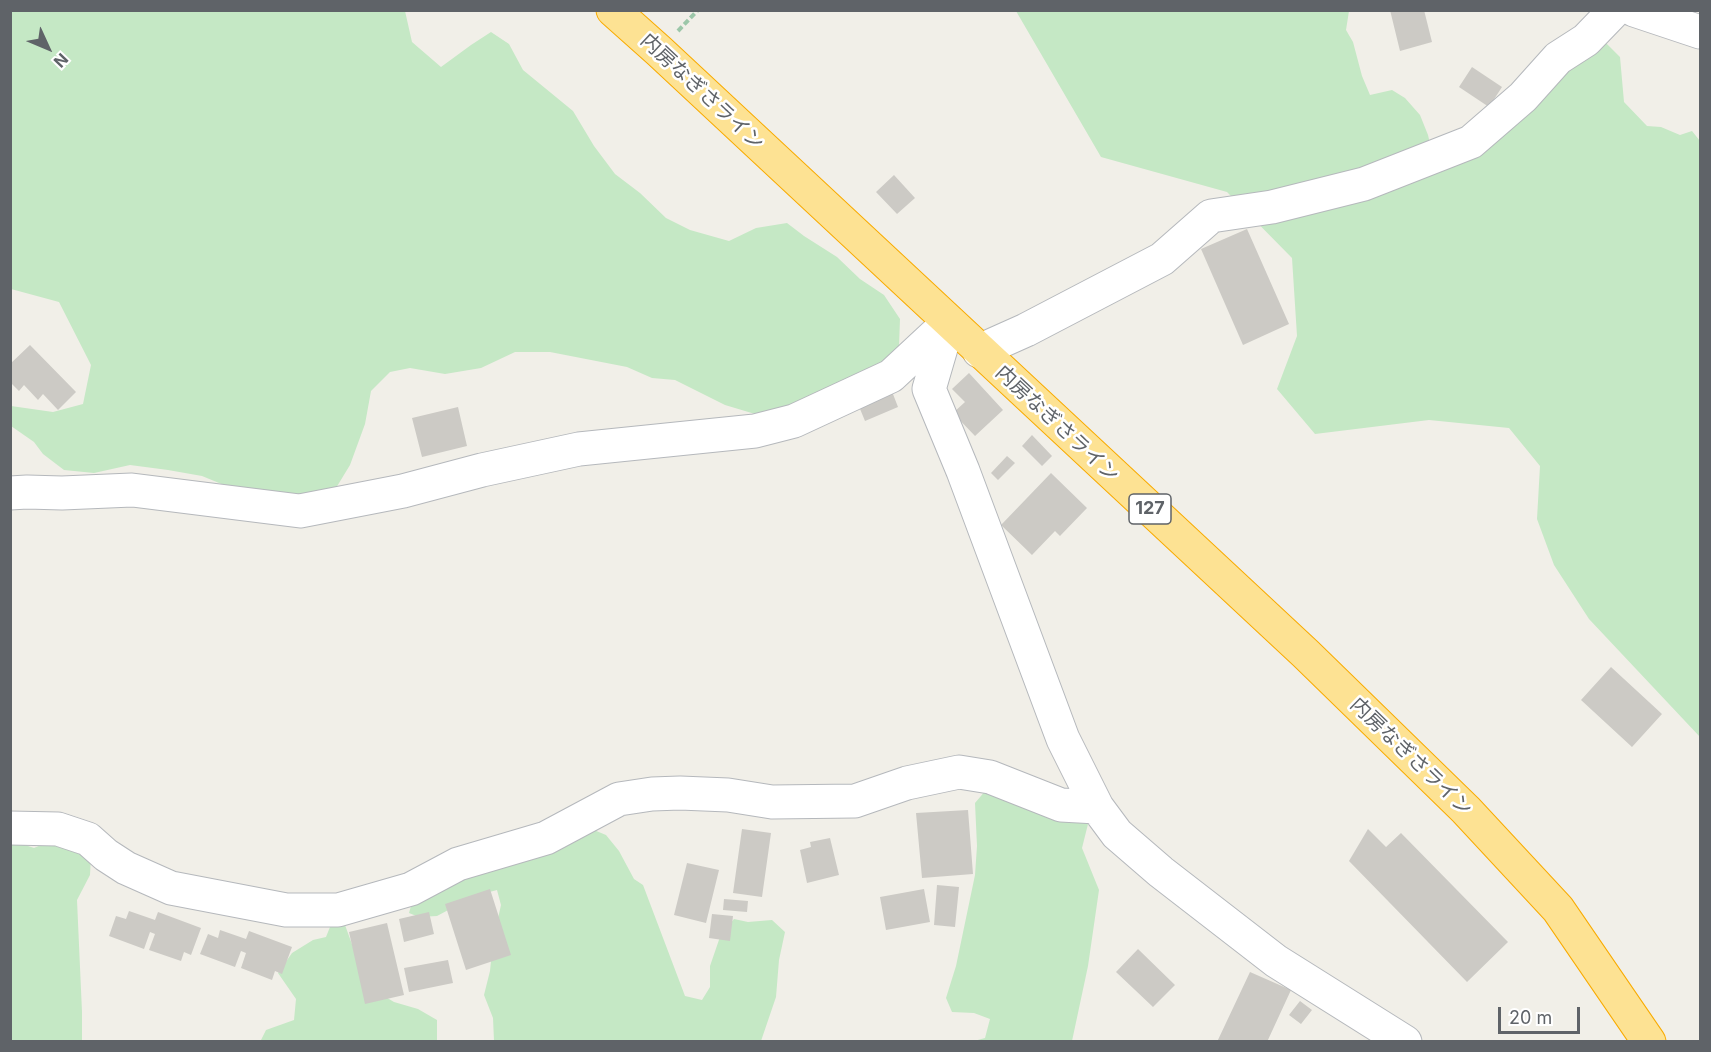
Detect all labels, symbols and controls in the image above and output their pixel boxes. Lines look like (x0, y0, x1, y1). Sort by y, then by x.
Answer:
north arrow (18, 18, 78, 78)
street label: 内房なぎさライン (635, 29, 769, 155)
text: N (50, 49, 72, 72)
street label: 内房なぎさライン (990, 361, 1124, 487)
road number: 127 (1129, 494, 1171, 524)
street label: 内房なぎさライン (1345, 693, 1477, 821)
scale bar (1501, 995, 1584, 1033)
text: 20 m (1509, 1007, 1552, 1028)

